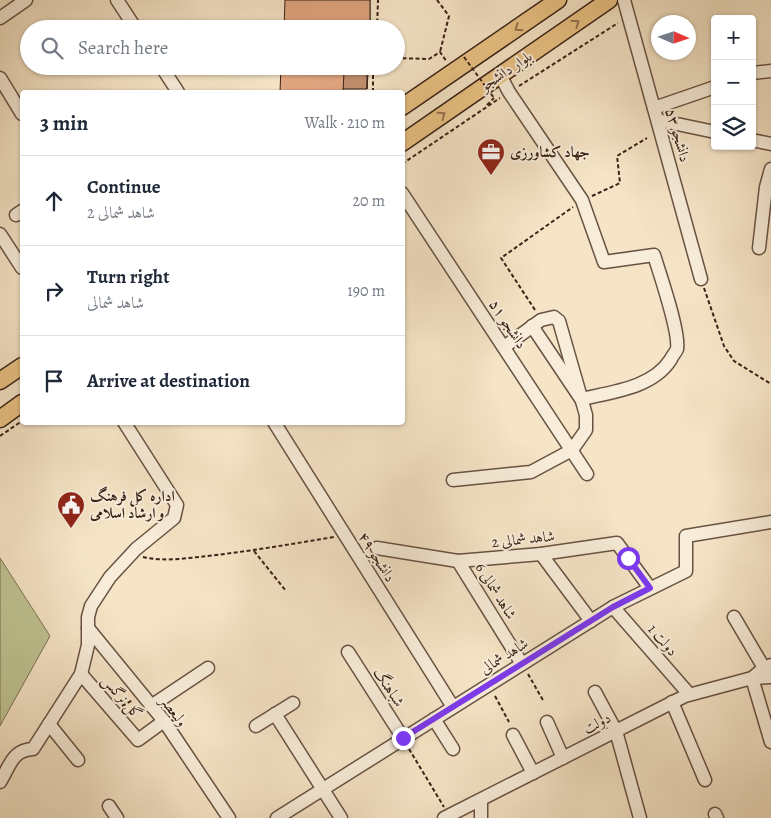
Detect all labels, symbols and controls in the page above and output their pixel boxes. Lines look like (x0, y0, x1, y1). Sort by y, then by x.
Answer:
north arrow (651, 15, 696, 60)
map controls (711, 15, 756, 150)
button: + (711, 15, 756, 60)
search box (20, 20, 405, 75)
one-way arrow (570, 20, 580, 29)
one-way arrow (514, 21, 523, 31)
icon: search (38, 34, 66, 62)
text: Search here (78, 35, 168, 61)
street label: بلوار دانشجو (474, 46, 536, 97)
button: − (711, 60, 756, 105)
button: layers (711, 105, 756, 150)
street label: دانشجو ۵۳ (661, 106, 695, 164)
text: 3 min (40, 109, 88, 137)
text: Walk · 210 m (304, 112, 385, 134)
one-way arrow (437, 112, 446, 121)
office icon: جهاد کشاورزی (476, 137, 506, 176)
place label: جهاد کشاورزی (510, 142, 590, 162)
text: Continue (87, 174, 161, 200)
icon: ahead (40, 187, 68, 215)
text: 20 m (352, 190, 385, 212)
text: شاهد شمالی 2 (87, 202, 155, 224)
text: Turn right (87, 264, 169, 290)
icon: right (40, 277, 68, 305)
text: 190 m (347, 280, 385, 302)
text: شاهد شمالی (87, 292, 144, 314)
street label: دانشجو ۵۱ (484, 295, 532, 353)
icon: arrive (40, 367, 68, 395)
text: Arrive at destination (87, 368, 250, 394)
place label: اداره کل فرهنگ و ارشاد اسلامی (89, 486, 175, 523)
public building icon: اداره کل فرهنگ و ارشاد اسلامی (56, 490, 86, 529)
street label: شاهد شمالی 2 (490, 526, 556, 552)
street label: دانشجو ۴۹ (354, 528, 400, 586)
route start (617, 547, 640, 570)
street label: شاهد شمالی 6 (471, 559, 521, 623)
street label: دولت 1 (643, 620, 683, 660)
street label: شاهد شمالی (476, 633, 532, 679)
street label: شباهنگ (369, 664, 409, 710)
street label: گل نرگس (97, 670, 147, 724)
street label: ولیعصر (155, 690, 192, 730)
street label: دولت (580, 708, 614, 738)
route end (392, 727, 415, 750)

